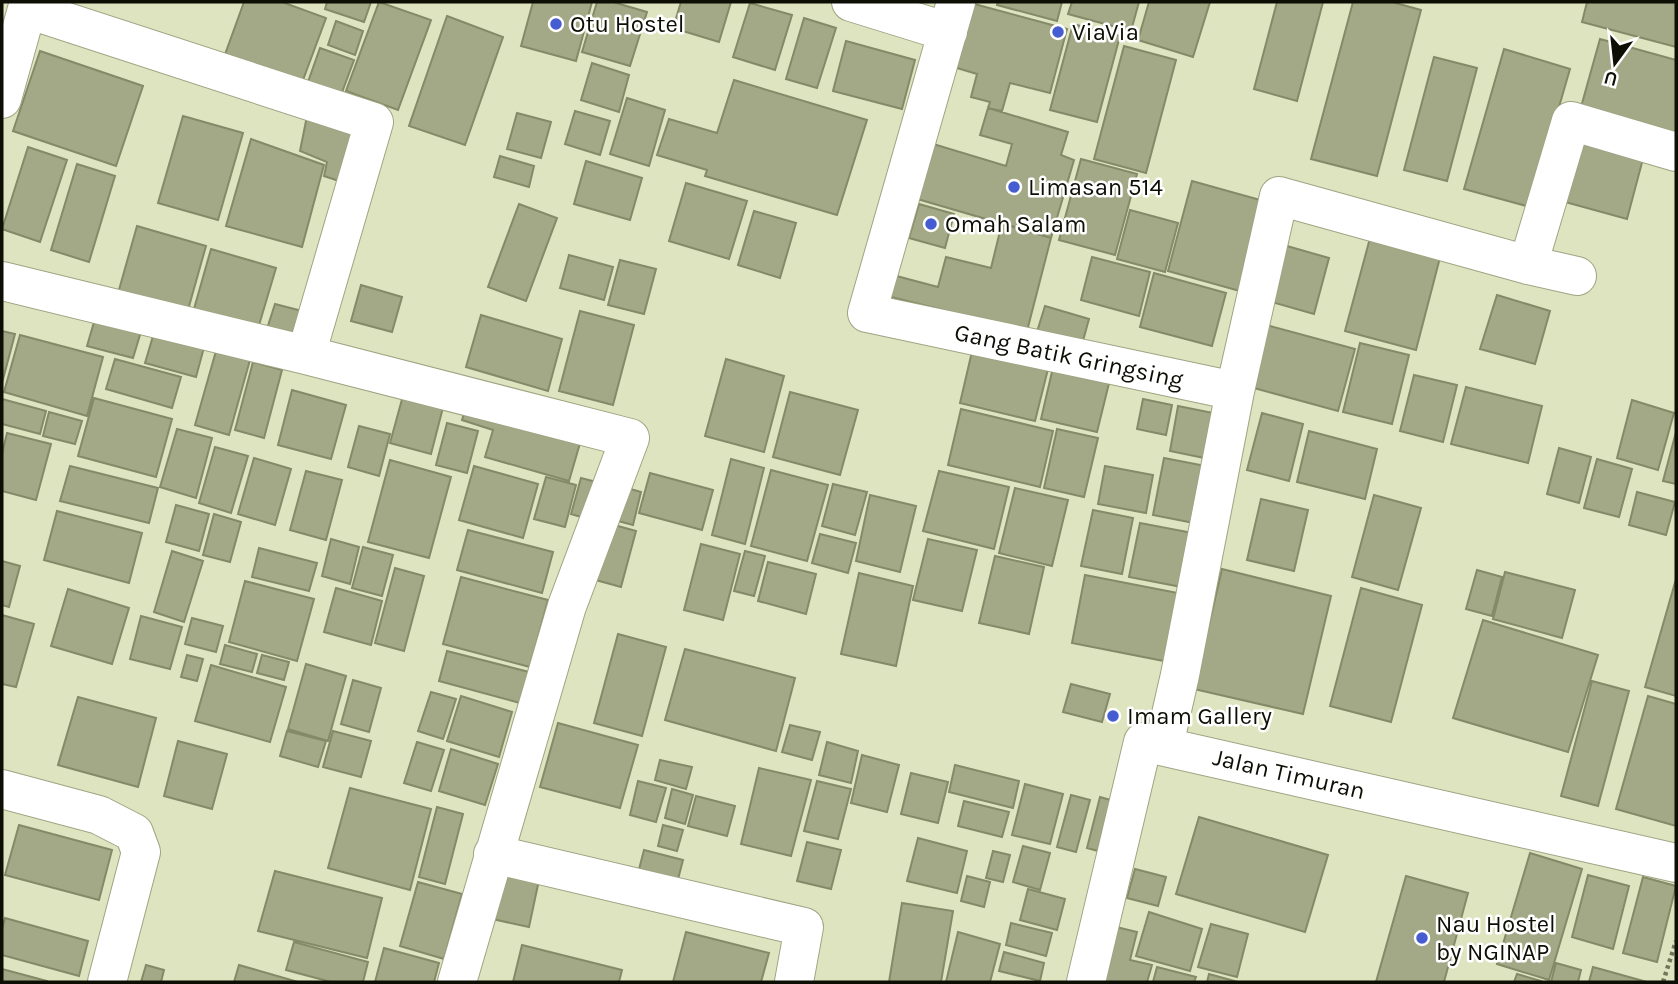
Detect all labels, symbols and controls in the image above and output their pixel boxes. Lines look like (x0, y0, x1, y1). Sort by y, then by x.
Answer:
place label: Otu Hostel (570, 10, 685, 38)
marker: Otu Hostel (548, 16, 564, 32)
place label: ViaVia (1072, 18, 1139, 46)
marker: ViaVia (1050, 24, 1066, 40)
north arrow (1580, 28, 1650, 98)
text: U (1602, 66, 1620, 91)
place label: Limasan 514 (1028, 173, 1163, 201)
marker: Limasan 514 (1006, 179, 1022, 195)
place label: Omah Salam (945, 210, 1086, 238)
marker: Omah Salam (923, 216, 939, 232)
street label: Gang Batik Gringsing (952, 318, 1186, 394)
place label: Imam Gallery (1127, 702, 1272, 730)
marker: Imam Gallery (1105, 708, 1121, 724)
street label: Jalan Timuran (1210, 743, 1368, 805)
place label: Nau Hostel by NGINAP (1436, 910, 1556, 966)
marker: Nau Hostel by NGINAP (1414, 930, 1430, 946)

